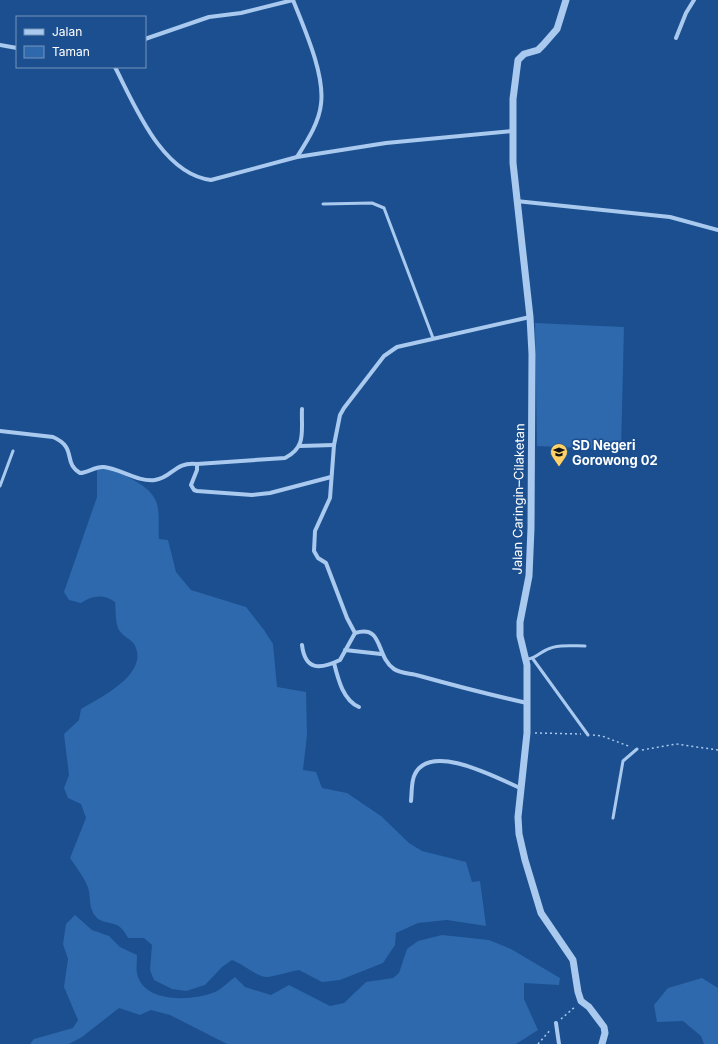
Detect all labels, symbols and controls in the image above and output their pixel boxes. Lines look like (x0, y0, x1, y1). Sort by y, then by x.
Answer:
legend (16, 16, 146, 68)
text: Jalan (52, 24, 82, 39)
text: Taman (52, 44, 90, 59)
street label: Jalan Caringin–Cilaketan (509, 423, 527, 575)
place label: SD Negeri Gorowong 02 (572, 437, 658, 468)
school or university icon: SD Negeri Gorowong 02 (549, 442, 569, 467)

